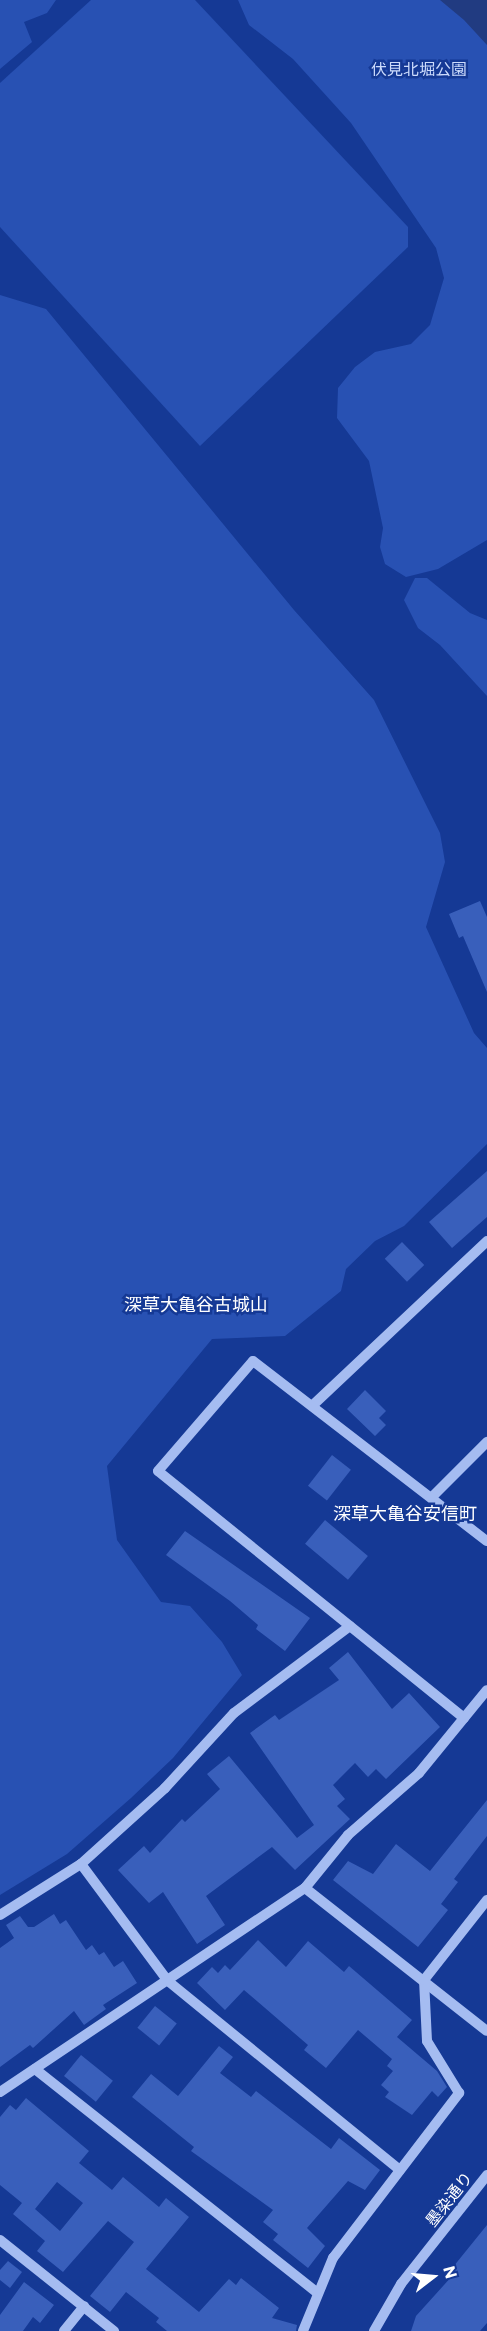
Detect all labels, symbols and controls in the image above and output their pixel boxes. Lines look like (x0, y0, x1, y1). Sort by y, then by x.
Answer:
park label: 伏見北堀公園 (371, 59, 467, 79)
district label: 深草大亀谷古城山 (124, 1293, 268, 1315)
district label: 深草大亀谷安信町 (333, 1502, 477, 1524)
street label: 墨染通り (422, 2168, 476, 2230)
north arrow (403, 2247, 463, 2307)
text: N (440, 2264, 462, 2280)

